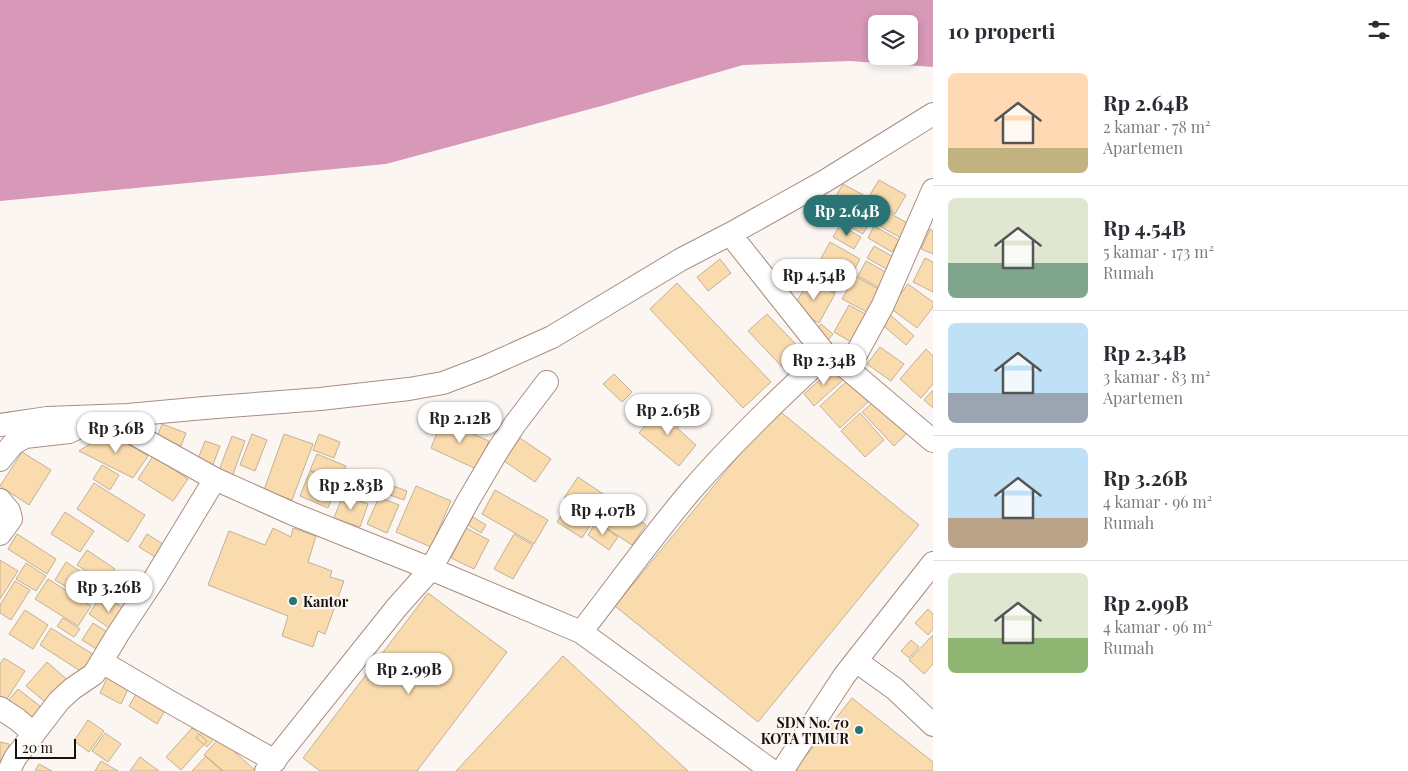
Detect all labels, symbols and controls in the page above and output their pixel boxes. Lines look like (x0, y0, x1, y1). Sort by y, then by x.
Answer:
map controls (868, 15, 918, 65)
button: layers (868, 15, 918, 65)
text: 10 properti (948, 16, 1055, 44)
icon: filters (1365, 16, 1393, 44)
text: Rp 2.64B (1103, 88, 1189, 116)
icon: home (988, 93, 1048, 153)
text: 2 kamar · 78 m² (1103, 116, 1210, 137)
text: Apartemen (1103, 137, 1183, 158)
pin: Rp 2.64B (795, 194, 899, 237)
text: Rp 2.64B (814, 200, 880, 221)
text: Rp 4.54B (1103, 213, 1186, 241)
icon: home (988, 218, 1048, 278)
text: 5 kamar · 173 m² (1103, 241, 1214, 262)
pin: Rp 4.54B (762, 258, 866, 301)
text: Rumah (1103, 262, 1154, 283)
text: Rp 4.54B (782, 264, 846, 285)
text: Rp 2.34B (1103, 338, 1186, 366)
icon: home (988, 343, 1048, 403)
pin: Rp 2.34B (772, 344, 876, 386)
text: Rp 2.34B (792, 349, 856, 370)
text: 3 kamar · 83 m² (1103, 366, 1210, 387)
text: Apartemen (1103, 387, 1183, 408)
pin: Rp 2.65B (616, 394, 720, 436)
text: Rp 2.65B (636, 399, 700, 420)
pin: Rp 2.12B (408, 402, 512, 444)
text: Rp 2.12B (429, 407, 491, 428)
pin: Rp 3.6B (70, 412, 162, 454)
text: Rp 3.6B (88, 417, 144, 438)
text: Rp 3.26B (1103, 463, 1188, 491)
pin: Rp 2.83B (299, 468, 403, 511)
icon: home (988, 468, 1048, 528)
text: Rp 2.83B (319, 474, 383, 495)
text: 4 kamar · 96 m² (1103, 491, 1212, 512)
pin: Rp 4.07B (551, 494, 655, 536)
text: Rp 4.07B (570, 499, 636, 520)
text: Rumah (1103, 512, 1154, 533)
pin: Rp 3.26B (57, 570, 161, 613)
text: Rp 3.26B (77, 576, 141, 597)
text: Rp 2.99B (1103, 588, 1189, 616)
place label: Kantor (303, 592, 349, 611)
icon: home (988, 593, 1048, 653)
marker: Kantor (287, 595, 299, 607)
text: 4 kamar · 96 m² (1103, 616, 1212, 637)
text: Rumah (1103, 637, 1154, 658)
pin: Rp 2.99B (357, 652, 461, 695)
text: Rp 2.99B (376, 658, 442, 679)
place label: SDN No. 70 KOTA TIMUR (761, 713, 849, 748)
marker: SDN No. 70 KOTA TIMUR (853, 724, 865, 736)
scale bar (15, 736, 76, 759)
text: 20 m (22, 738, 53, 757)

